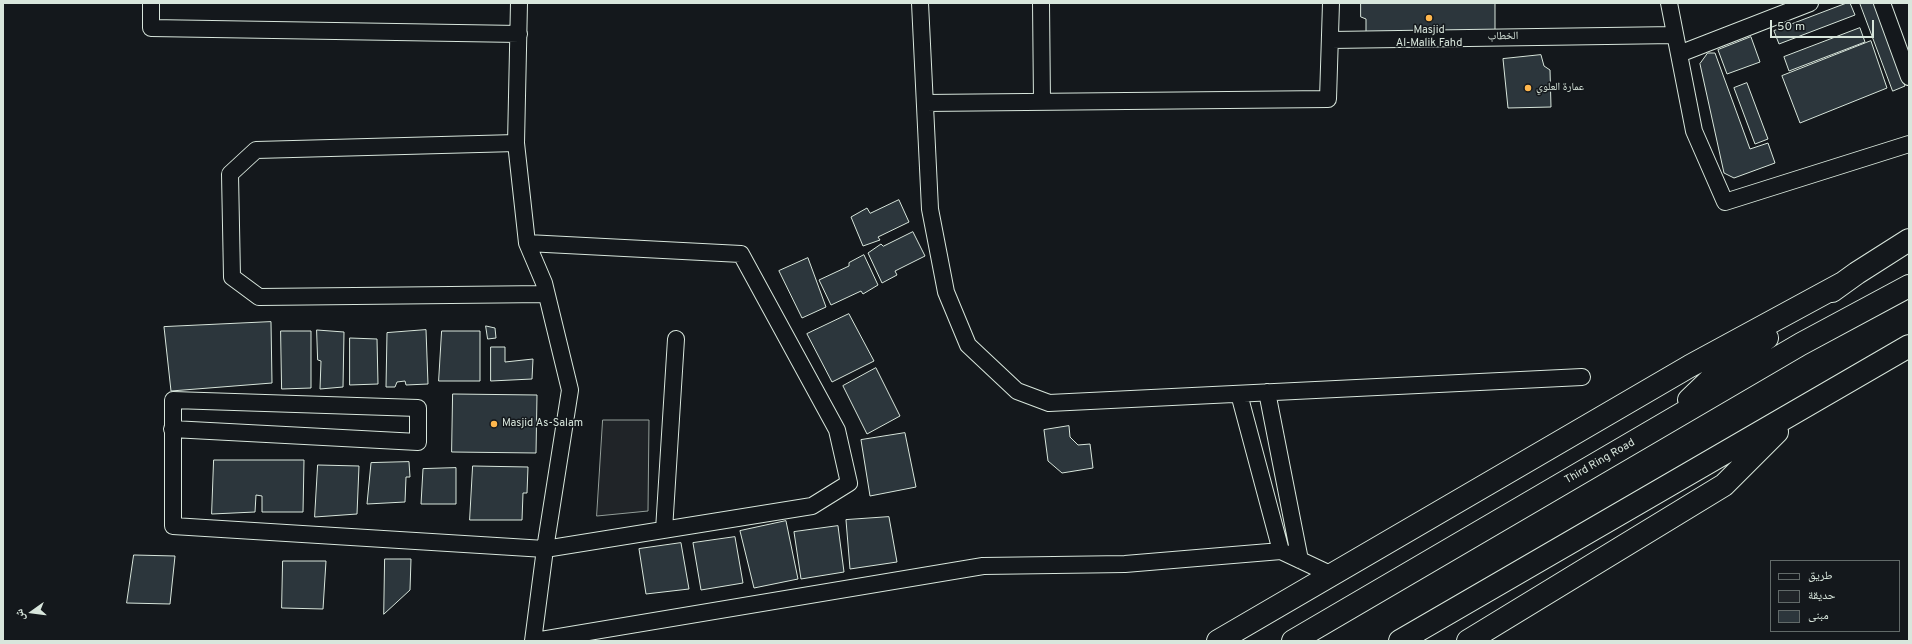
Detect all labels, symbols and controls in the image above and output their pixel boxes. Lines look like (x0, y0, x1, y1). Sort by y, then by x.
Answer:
scale bar (1772, 12, 1876, 38)
marker: Masjid Al-Malik Fahd (1424, 13, 1434, 23)
text: 50 m (1777, 19, 1805, 35)
place label: Masjid Al-Malik Fahd (1396, 24, 1462, 50)
street label: الخطاب (1488, 30, 1518, 44)
place label: عمارة العلوي (1536, 81, 1584, 95)
marker: عمارة العلوي (1523, 83, 1533, 93)
place label: Masjid As-Salam (502, 417, 583, 431)
marker: Masjid As-Salam (489, 419, 499, 429)
street label: Third Ring Road (1563, 437, 1637, 487)
legend (1770, 560, 1900, 632)
text: طريق (1808, 568, 1833, 584)
text: حديقة (1808, 588, 1836, 604)
north arrow (12, 592, 52, 632)
text: ش (12, 608, 29, 622)
text: مبنى (1808, 608, 1829, 624)

